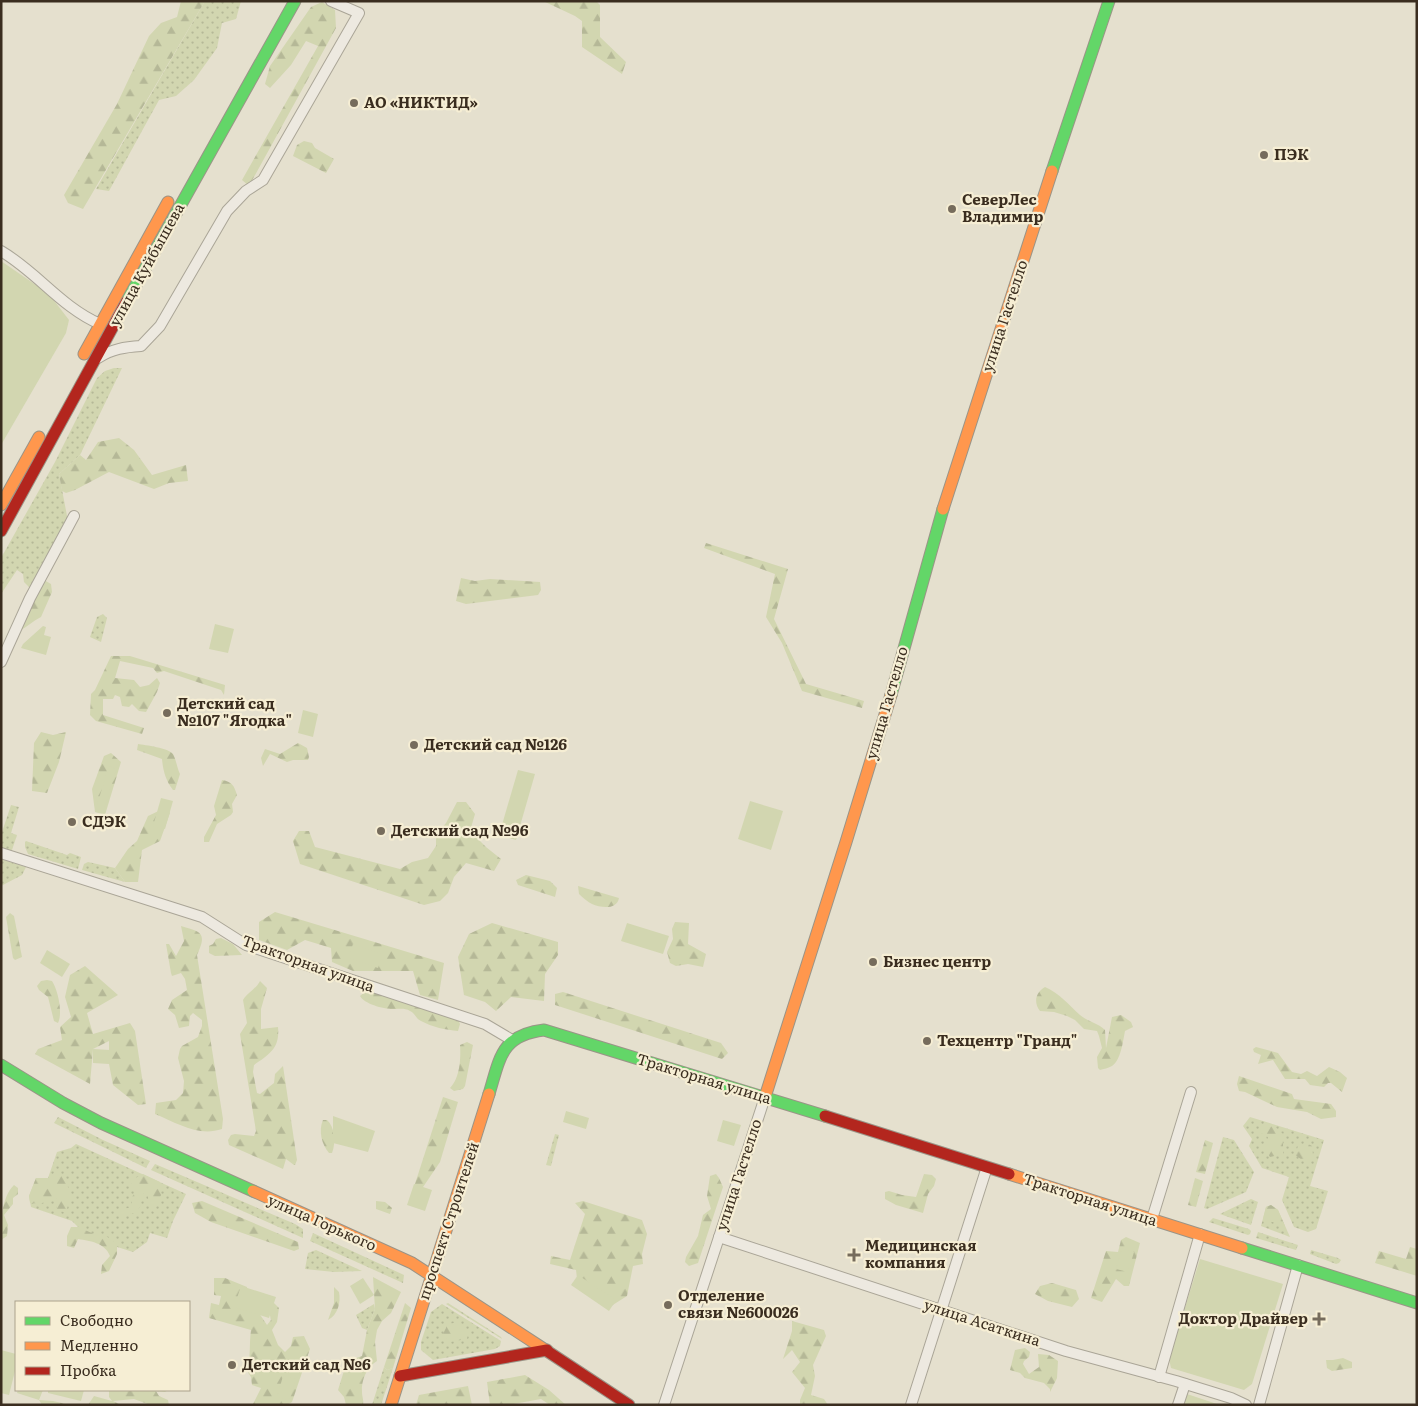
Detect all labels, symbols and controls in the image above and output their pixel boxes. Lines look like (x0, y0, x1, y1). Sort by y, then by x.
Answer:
place label: АО «НИКТИД» (364, 90, 478, 113)
marker: АО «НИКТИД» (348, 97, 360, 109)
place label: ПЭК (1274, 142, 1309, 165)
marker: ПЭК (1258, 149, 1270, 161)
place label: СеверЛес Владимир (962, 187, 1043, 227)
street label: улица Куйбышева (102, 198, 190, 330)
marker: СеверЛес Владимир (946, 203, 958, 215)
street label: улица Гастелло (975, 256, 1033, 375)
street label: улица Гастелло (858, 643, 913, 762)
place label: Детский сад №107 "Ягодка" (177, 691, 292, 731)
marker: Детский сад №107 "Ягодка" (161, 707, 173, 719)
place label: Детский сад №126 (424, 732, 567, 755)
marker: Детский сад №126 (408, 739, 420, 751)
place label: СДЭК (82, 809, 127, 832)
marker: СДЭК (66, 816, 78, 828)
place label: Детский сад №96 (391, 818, 529, 841)
marker: Детский сад №96 (375, 825, 387, 837)
street label: Тракторная улица (239, 928, 379, 998)
place label: Бизнес центр (883, 949, 991, 972)
marker: Бизнес центр (867, 956, 879, 968)
place label: Техцентр "Гранд" (937, 1028, 1077, 1051)
marker: Техцентр "Гранд" (921, 1035, 933, 1047)
street label: Тракторная улица (634, 1046, 775, 1109)
street label: улица Гастелло (709, 1115, 767, 1234)
street label: проспект Строителей (411, 1139, 484, 1303)
street label: Тракторная улица (1021, 1166, 1161, 1231)
street label: улица Горького (265, 1187, 381, 1256)
place label: Медицинская компания (865, 1233, 977, 1273)
marker: Медицинская компания (847, 1248, 861, 1262)
place label: Отделение связи №600026 (678, 1283, 799, 1323)
street label: улица Асаткина (921, 1292, 1045, 1352)
marker: Отделение связи №600026 (662, 1299, 674, 1311)
legend (15, 1301, 190, 1391)
place label: Доктор Драйвер (1179, 1306, 1308, 1329)
text: Свободно (60, 1308, 133, 1331)
marker: Доктор Драйвер (1312, 1312, 1326, 1326)
text: Медленно (60, 1333, 138, 1356)
place label: Детский сад №6 (242, 1352, 371, 1375)
text: Пробка (60, 1358, 117, 1381)
marker: Детский сад №6 (226, 1359, 238, 1371)

